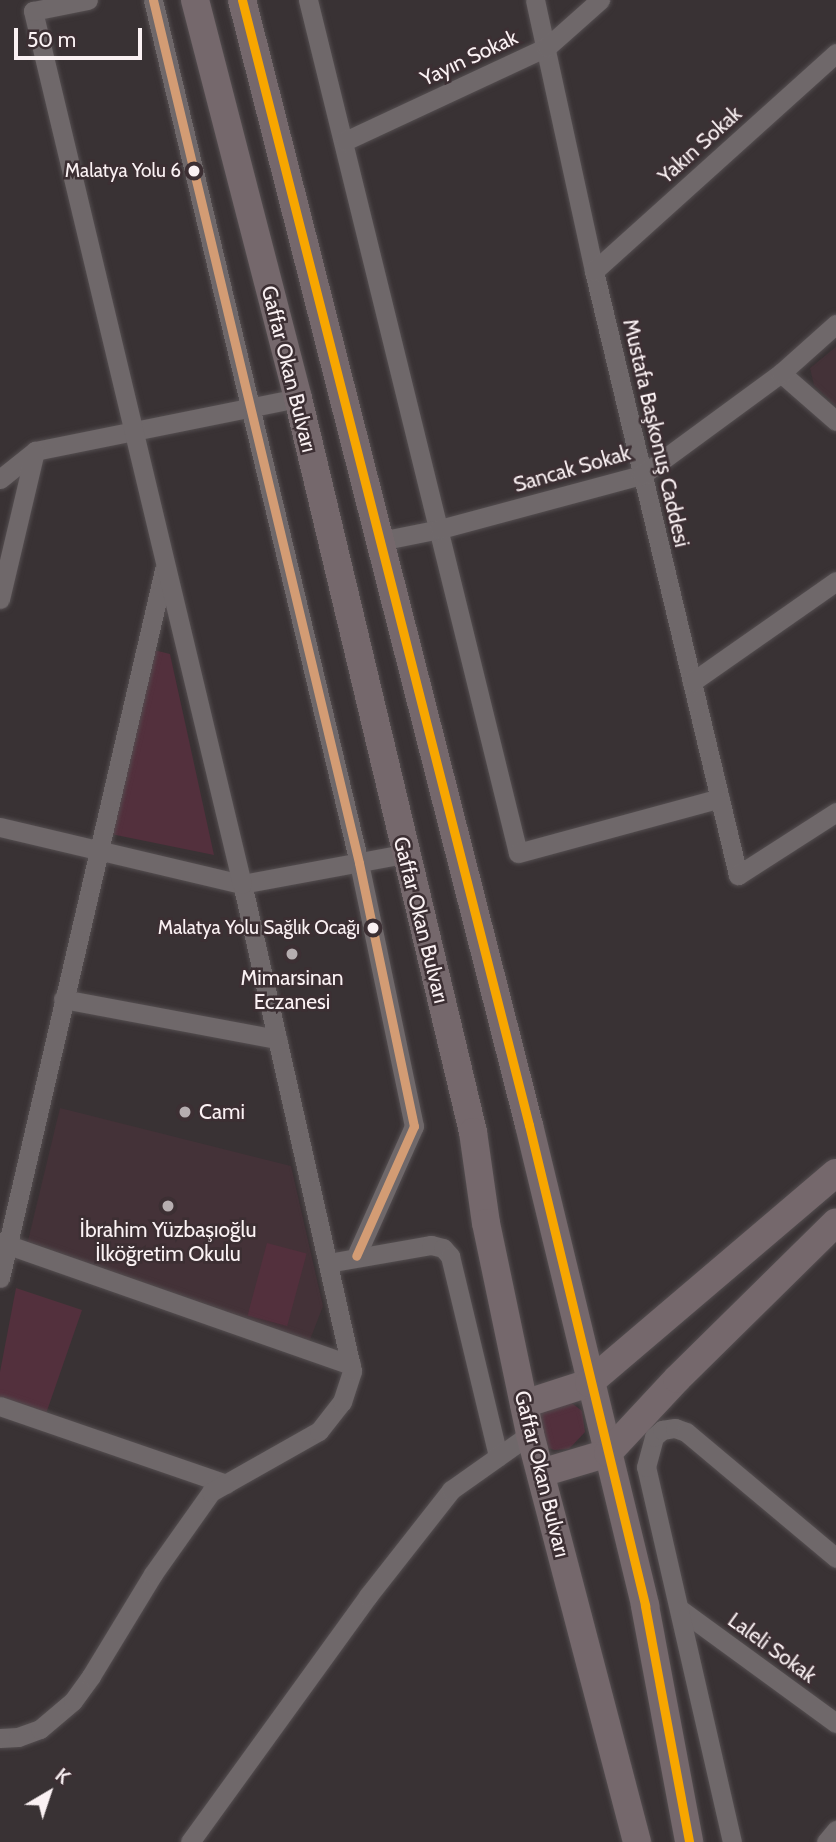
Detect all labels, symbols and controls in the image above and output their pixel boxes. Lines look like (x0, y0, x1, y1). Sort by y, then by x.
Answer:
scale bar (18, 14, 145, 58)
street label: Yayın Sokak (416, 25, 522, 91)
text: 50 m (27, 27, 76, 52)
street label: Yakın Sokak (653, 101, 747, 189)
place label: Malatya Yolu 6 (65, 160, 181, 182)
marker: Malatya Yolu 6 (187, 164, 201, 178)
street label: Gaffar Okan Bulvarı (256, 283, 322, 455)
street label: Mustafa Başkonuş Caddesi (617, 316, 695, 550)
street label: Sancak Sokak (511, 440, 633, 498)
street label: Gaffar Okan Bulvarı (388, 834, 454, 1006)
place label: Malatya Yolu Sağlık Ocağı (158, 917, 360, 939)
marker: Malatya Yolu Sağlık Ocağı (366, 921, 380, 935)
marker: Mimarsinan Eczanesi (284, 946, 300, 962)
place label: Mimarsinan Eczanesi (240, 965, 344, 1015)
place label: Cami (199, 1099, 245, 1125)
marker: Cami (177, 1104, 193, 1120)
marker: İbrahim Yüzbaşıoğlu İlköğretim Okulu (160, 1198, 176, 1214)
place label: İbrahim Yüzbaşıoğlu İlköğretim Okulu (80, 1217, 256, 1267)
street label: Gaffar Okan Bulvarı (509, 1388, 575, 1560)
street label: Laleli Sokak (723, 1608, 821, 1688)
north arrow (14, 1758, 84, 1828)
text: K (51, 1764, 74, 1789)

